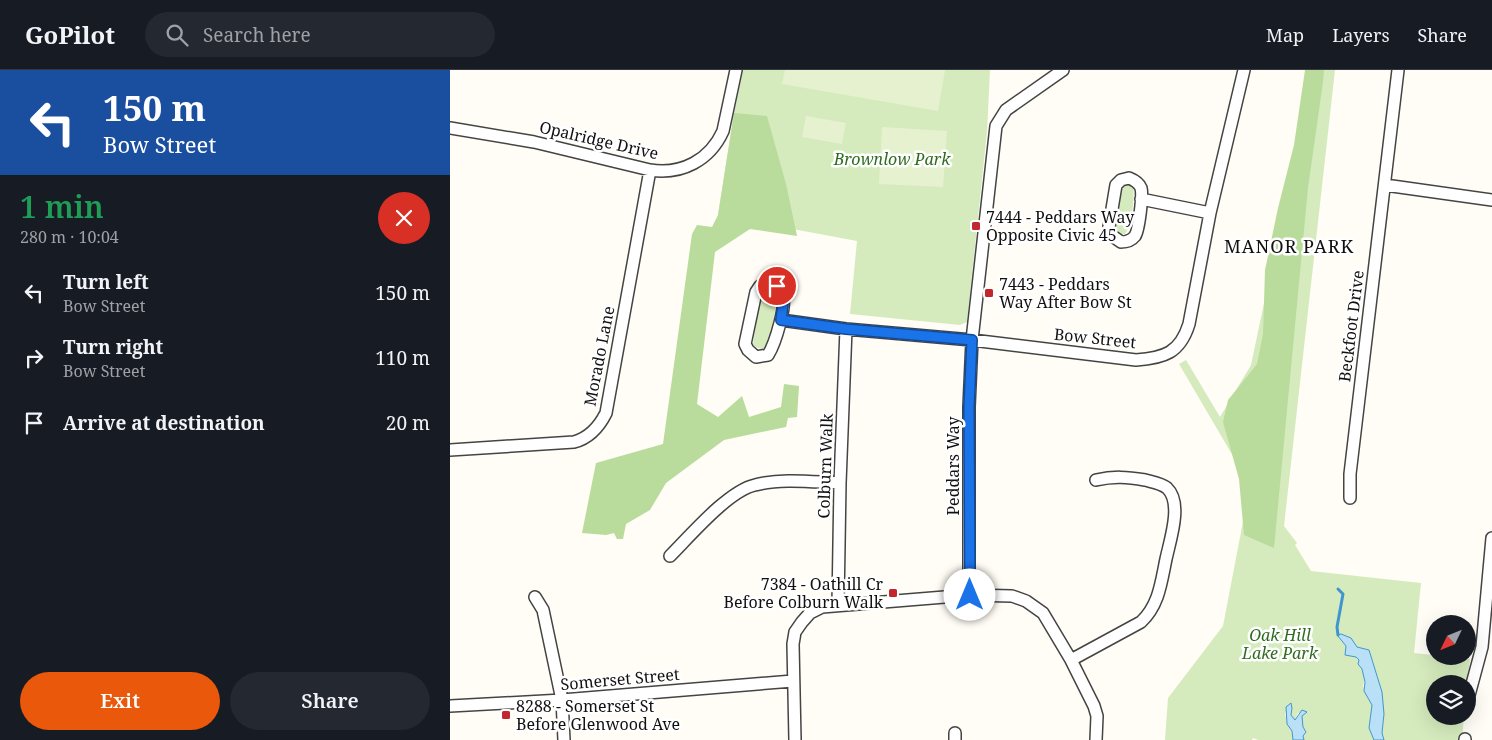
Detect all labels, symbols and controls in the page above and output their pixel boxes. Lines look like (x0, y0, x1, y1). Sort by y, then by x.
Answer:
search box (145, 12, 495, 57)
text: GoPilot (25, 18, 115, 51)
icon: search (163, 21, 191, 49)
text: Search here (203, 22, 311, 48)
text: Map (1266, 23, 1304, 47)
text: Layers (1332, 23, 1390, 47)
text: Share (1418, 23, 1467, 47)
text: 150 m (103, 84, 206, 131)
icon: left (20, 90, 85, 155)
street label: Opalridge Drive (537, 116, 661, 164)
text: Bow Street (103, 129, 216, 159)
park label: Brownlow Park (833, 148, 951, 170)
text: 1 min (20, 186, 104, 227)
button: close (378, 192, 430, 244)
place label: 7444 - Peddars Way Opposite Civic 45 (986, 206, 1135, 246)
marker: 7444 - Peddars Way Opposite Civic 45 (970, 220, 982, 232)
text: 280 m · 10:04 (20, 226, 119, 248)
district label: MANOR PARK (1224, 234, 1354, 258)
pin (756, 265, 798, 307)
text: Turn left (63, 269, 149, 295)
street label: Beckfoot Drive (1333, 269, 1369, 383)
icon: arrive (763, 272, 791, 300)
place label: 7443 - Peddars Way After Bow St (999, 273, 1132, 313)
icon: left (20, 279, 48, 307)
text: 150 m (375, 280, 430, 306)
marker: 7443 - Peddars Way After Bow St (983, 287, 995, 299)
text: Bow Street (63, 295, 145, 317)
street label: Morado Lane (579, 304, 619, 408)
street label: Bow Street (1053, 323, 1137, 353)
text: Turn right (63, 334, 163, 360)
icon: right (20, 344, 48, 372)
text: 110 m (375, 345, 430, 371)
text: Bow Street (63, 360, 145, 382)
icon: arrive (20, 409, 48, 437)
text: Arrive at destination (63, 410, 265, 436)
text: 20 m (386, 410, 430, 436)
street label: Colburn Walk (812, 413, 838, 519)
street label: Peddars Way (942, 415, 964, 516)
position arrow (943, 568, 995, 620)
place label: 7384 - Oathill Cr Before Colburn Walk (724, 573, 884, 613)
marker: 7384 - Oathill Cr Before Colburn Walk (887, 587, 899, 599)
north arrow (1426, 615, 1476, 665)
map controls (1426, 615, 1476, 725)
park label: Oak Hill Lake Park (1241, 624, 1319, 664)
street label: Somerset Street (560, 663, 681, 695)
button: Exit (20, 672, 220, 730)
button: Share (230, 672, 430, 730)
button: layers (1426, 675, 1476, 725)
place label: 8288 - Somerset St Before Glenwood Ave (516, 695, 680, 735)
marker: 8288 - Somerset St Before Glenwood Ave (500, 709, 512, 721)

